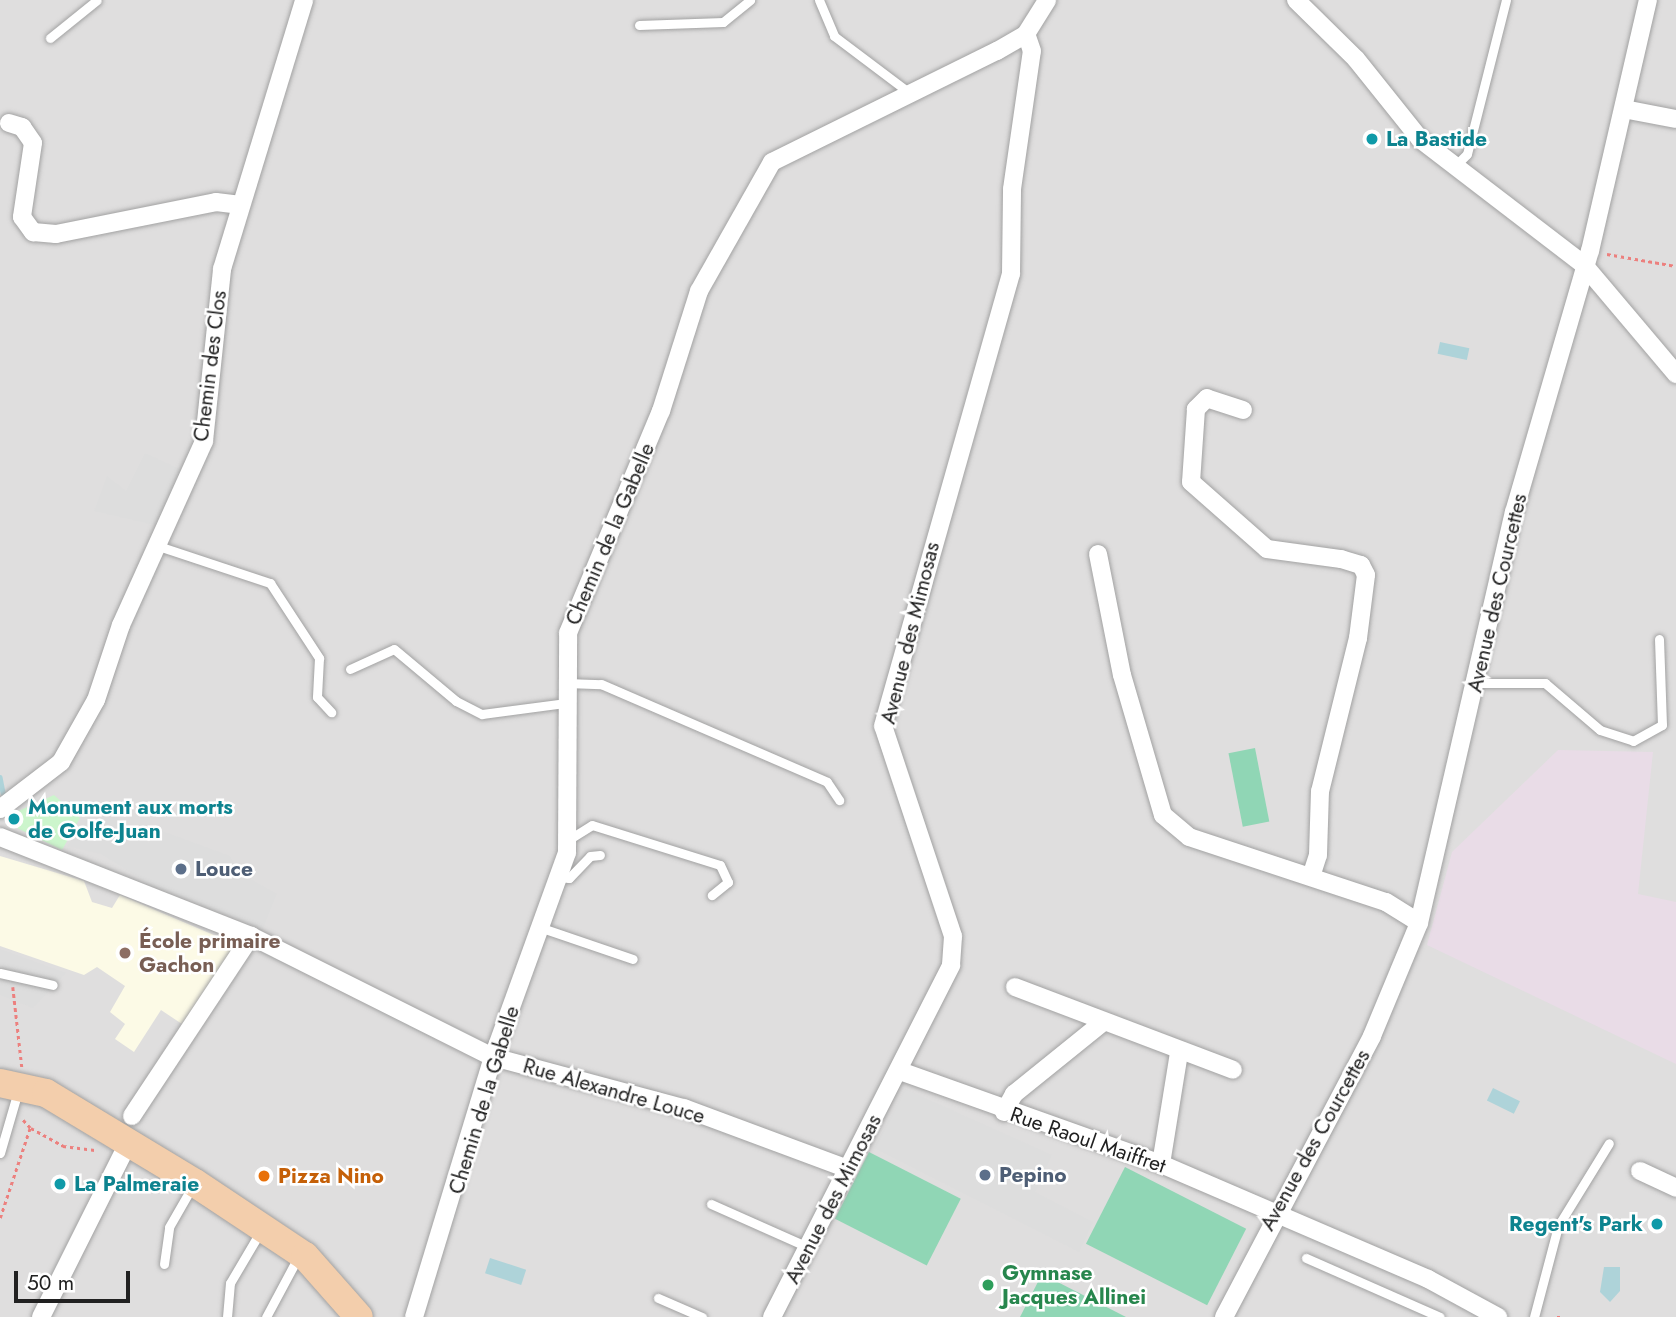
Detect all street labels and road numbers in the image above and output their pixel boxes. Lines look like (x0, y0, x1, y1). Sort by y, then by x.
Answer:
street label: Chemin des Clos (188, 289, 232, 443)
street label: Chemin de la Gabelle (560, 439, 660, 629)
street label: Avenue des Courcettes (1462, 491, 1532, 695)
street label: Avenue des Mimosas (875, 539, 945, 727)
street label: Chemin de la Gabelle (443, 1003, 525, 1197)
street label: Avenue des Courcettes (1255, 1045, 1375, 1235)
street label: Rue Alexandre Louce (520, 1053, 708, 1129)
street label: Rue Raoul Maiffret (1007, 1102, 1169, 1178)
street label: Avenue des Mimosas (779, 1110, 887, 1288)

